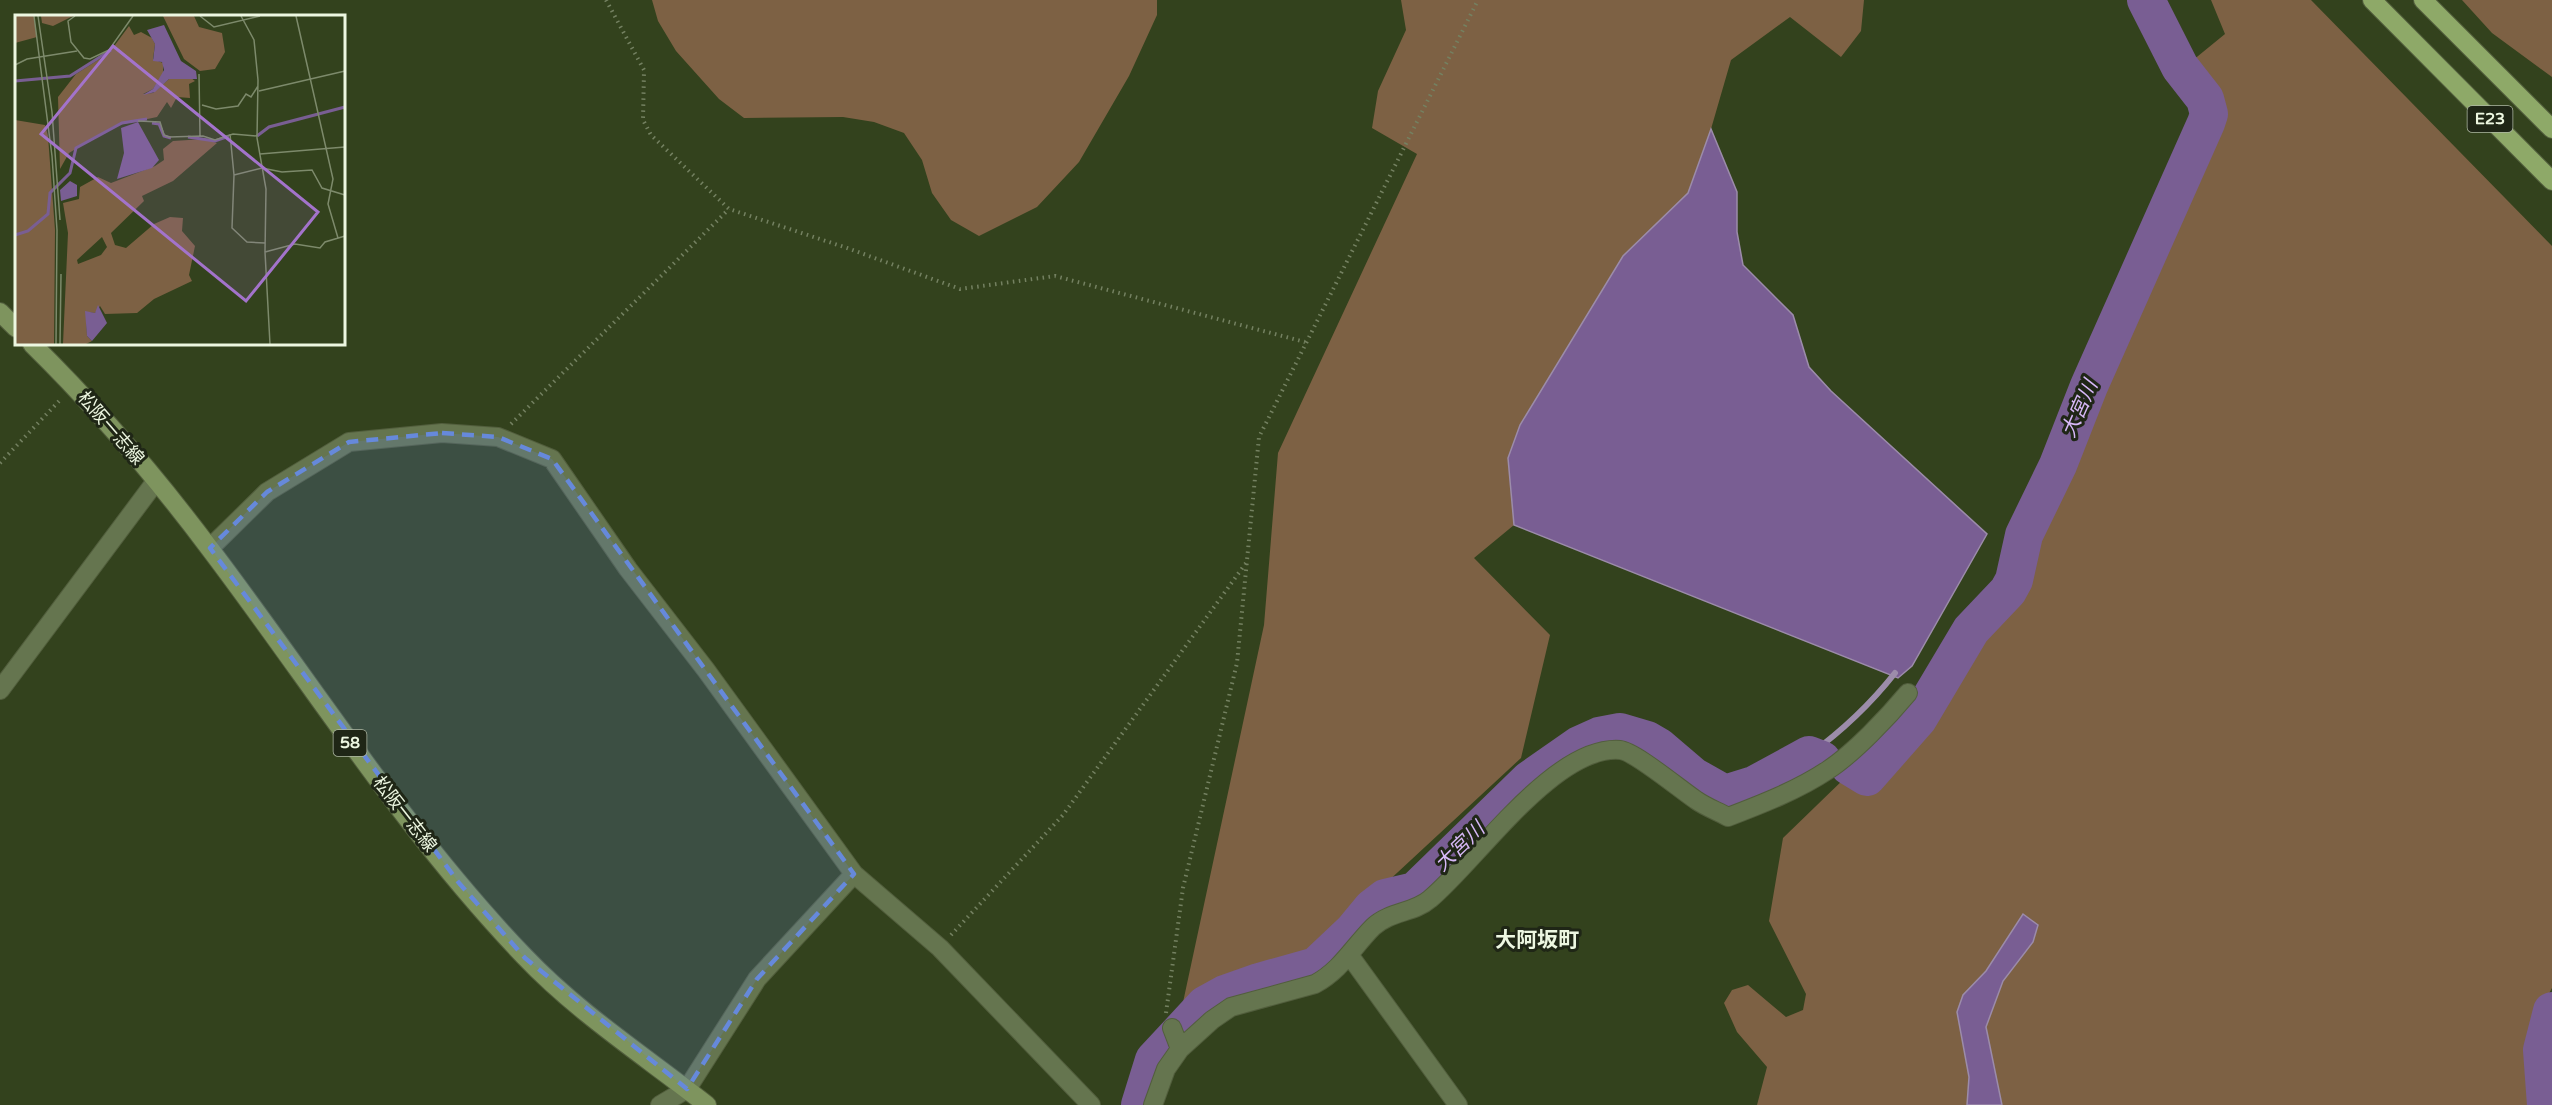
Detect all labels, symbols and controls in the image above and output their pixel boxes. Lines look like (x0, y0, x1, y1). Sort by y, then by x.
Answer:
inset map (15, 15, 345, 345)
road number: E23 (2468, 106, 2512, 132)
water label: 大宮川 (2057, 375, 2104, 441)
street label: 松阪一志線 (73, 387, 149, 469)
road number: 58 (334, 730, 366, 756)
street label: 松阪一志線 (369, 772, 441, 856)
water label: 大宮川 (1430, 816, 1491, 876)
district label: 大阿坂町 (1495, 928, 1579, 953)

